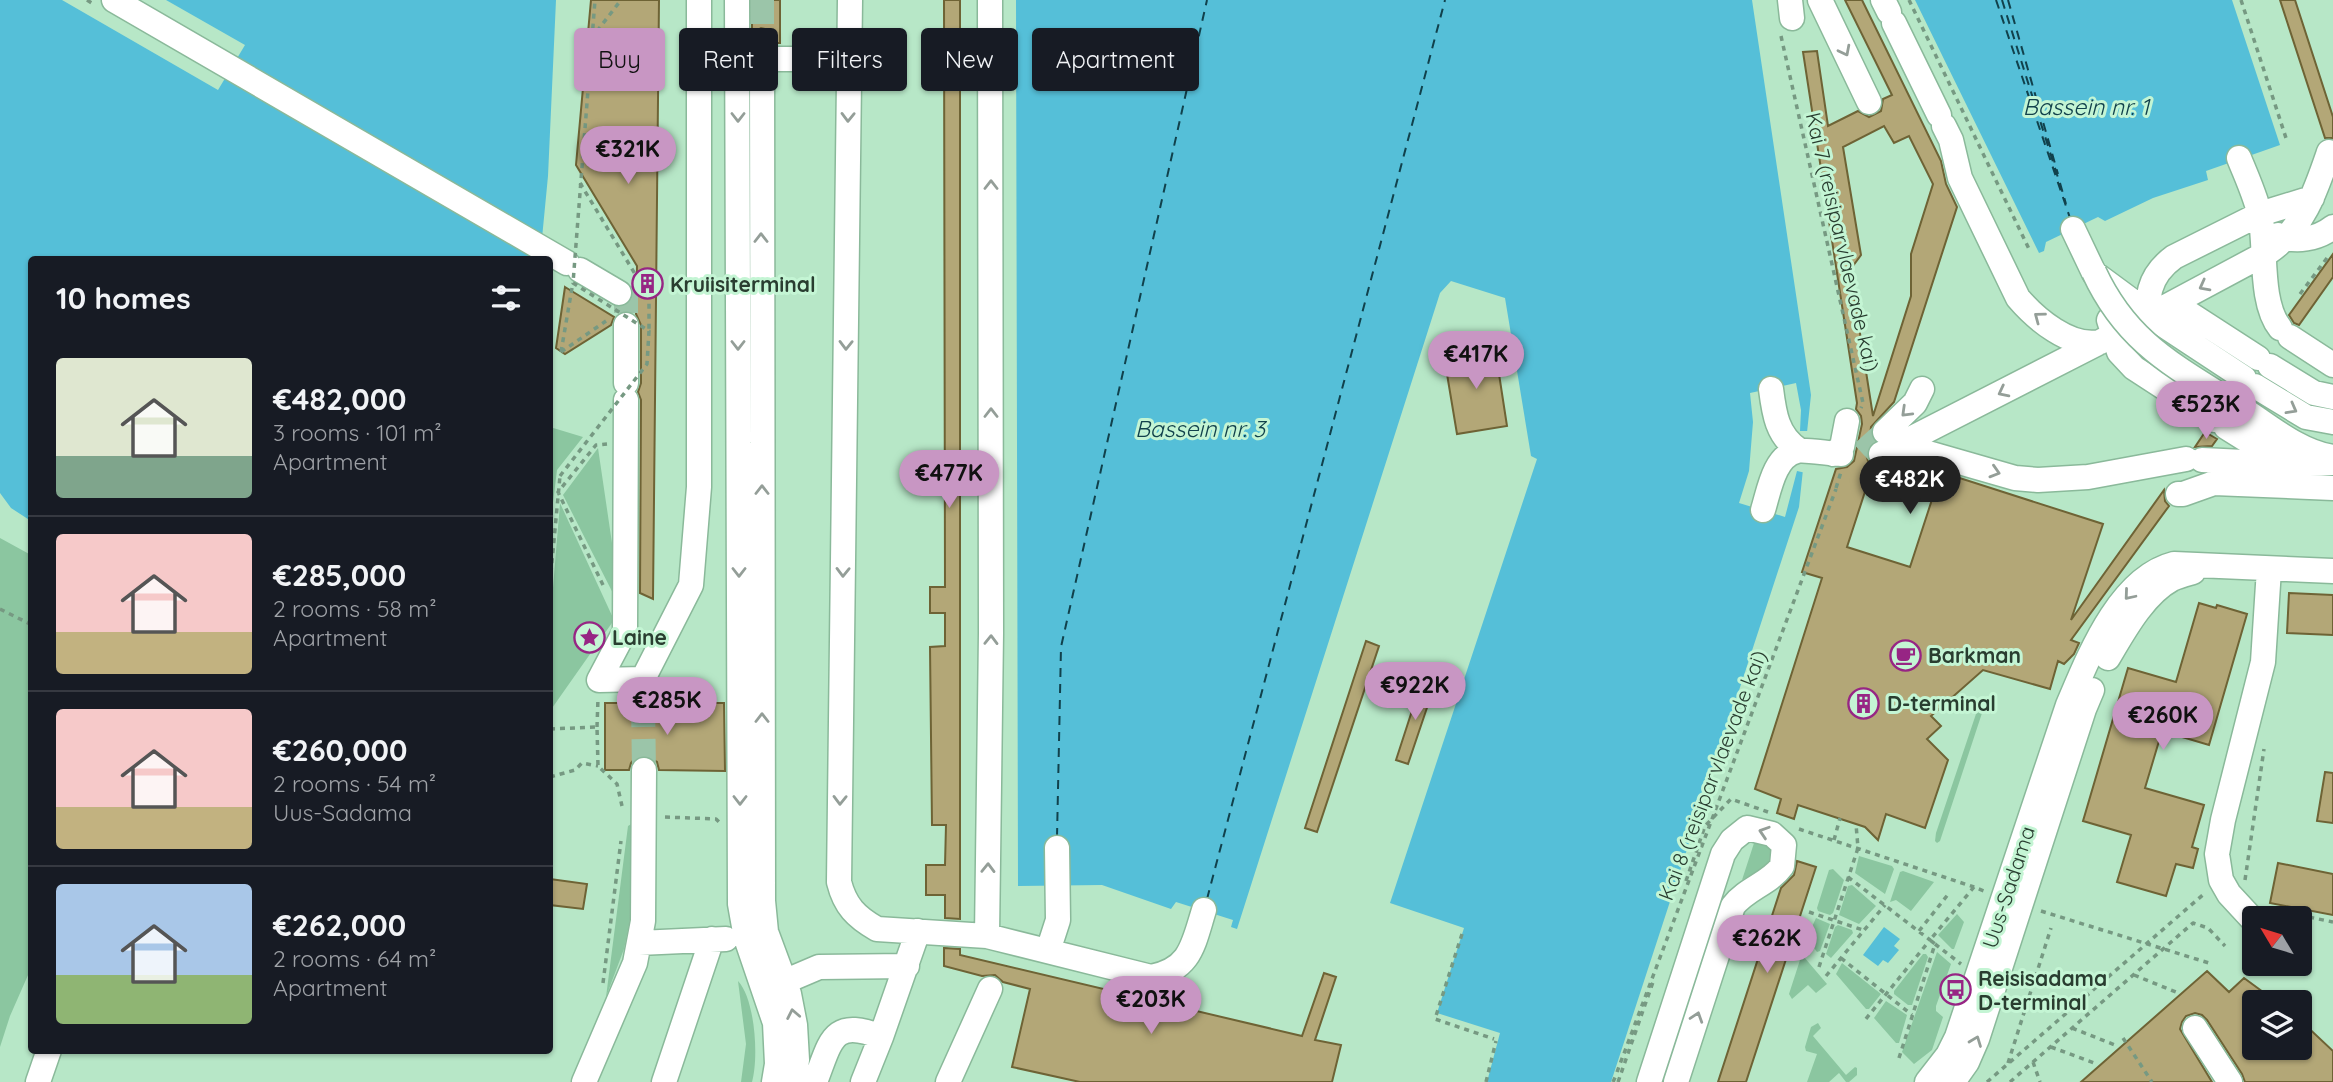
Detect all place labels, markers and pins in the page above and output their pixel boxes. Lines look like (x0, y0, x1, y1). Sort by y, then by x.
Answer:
pin: €321K (579, 127, 677, 186)
building icon: Kruiisiterminal (630, 267, 664, 301)
place label: Kruiisiterminal (670, 271, 816, 297)
pin: €417K (1427, 332, 1525, 391)
pin: €523K (2157, 382, 2255, 441)
pin: €477K (900, 450, 998, 510)
pin: €482K (1861, 456, 1959, 516)
place icon: Laine (572, 620, 606, 654)
place label: Laine (612, 624, 667, 650)
cafe icon: Barkman (1888, 638, 1922, 672)
place label: Barkman (1928, 642, 2021, 668)
pin: €922K (1366, 662, 1464, 722)
pin: €285K (618, 678, 716, 737)
building icon: D-terminal (1847, 686, 1881, 720)
place label: D-terminal (1887, 690, 1996, 716)
pin: €260K (2114, 692, 2212, 752)
pin: €262K (1718, 916, 1816, 975)
place label: Reisisadama D-terminal (1978, 965, 2107, 1015)
bus stop icon: Reisisadama D-terminal (1938, 973, 1972, 1007)
pin: €203K (1102, 976, 1200, 1036)

